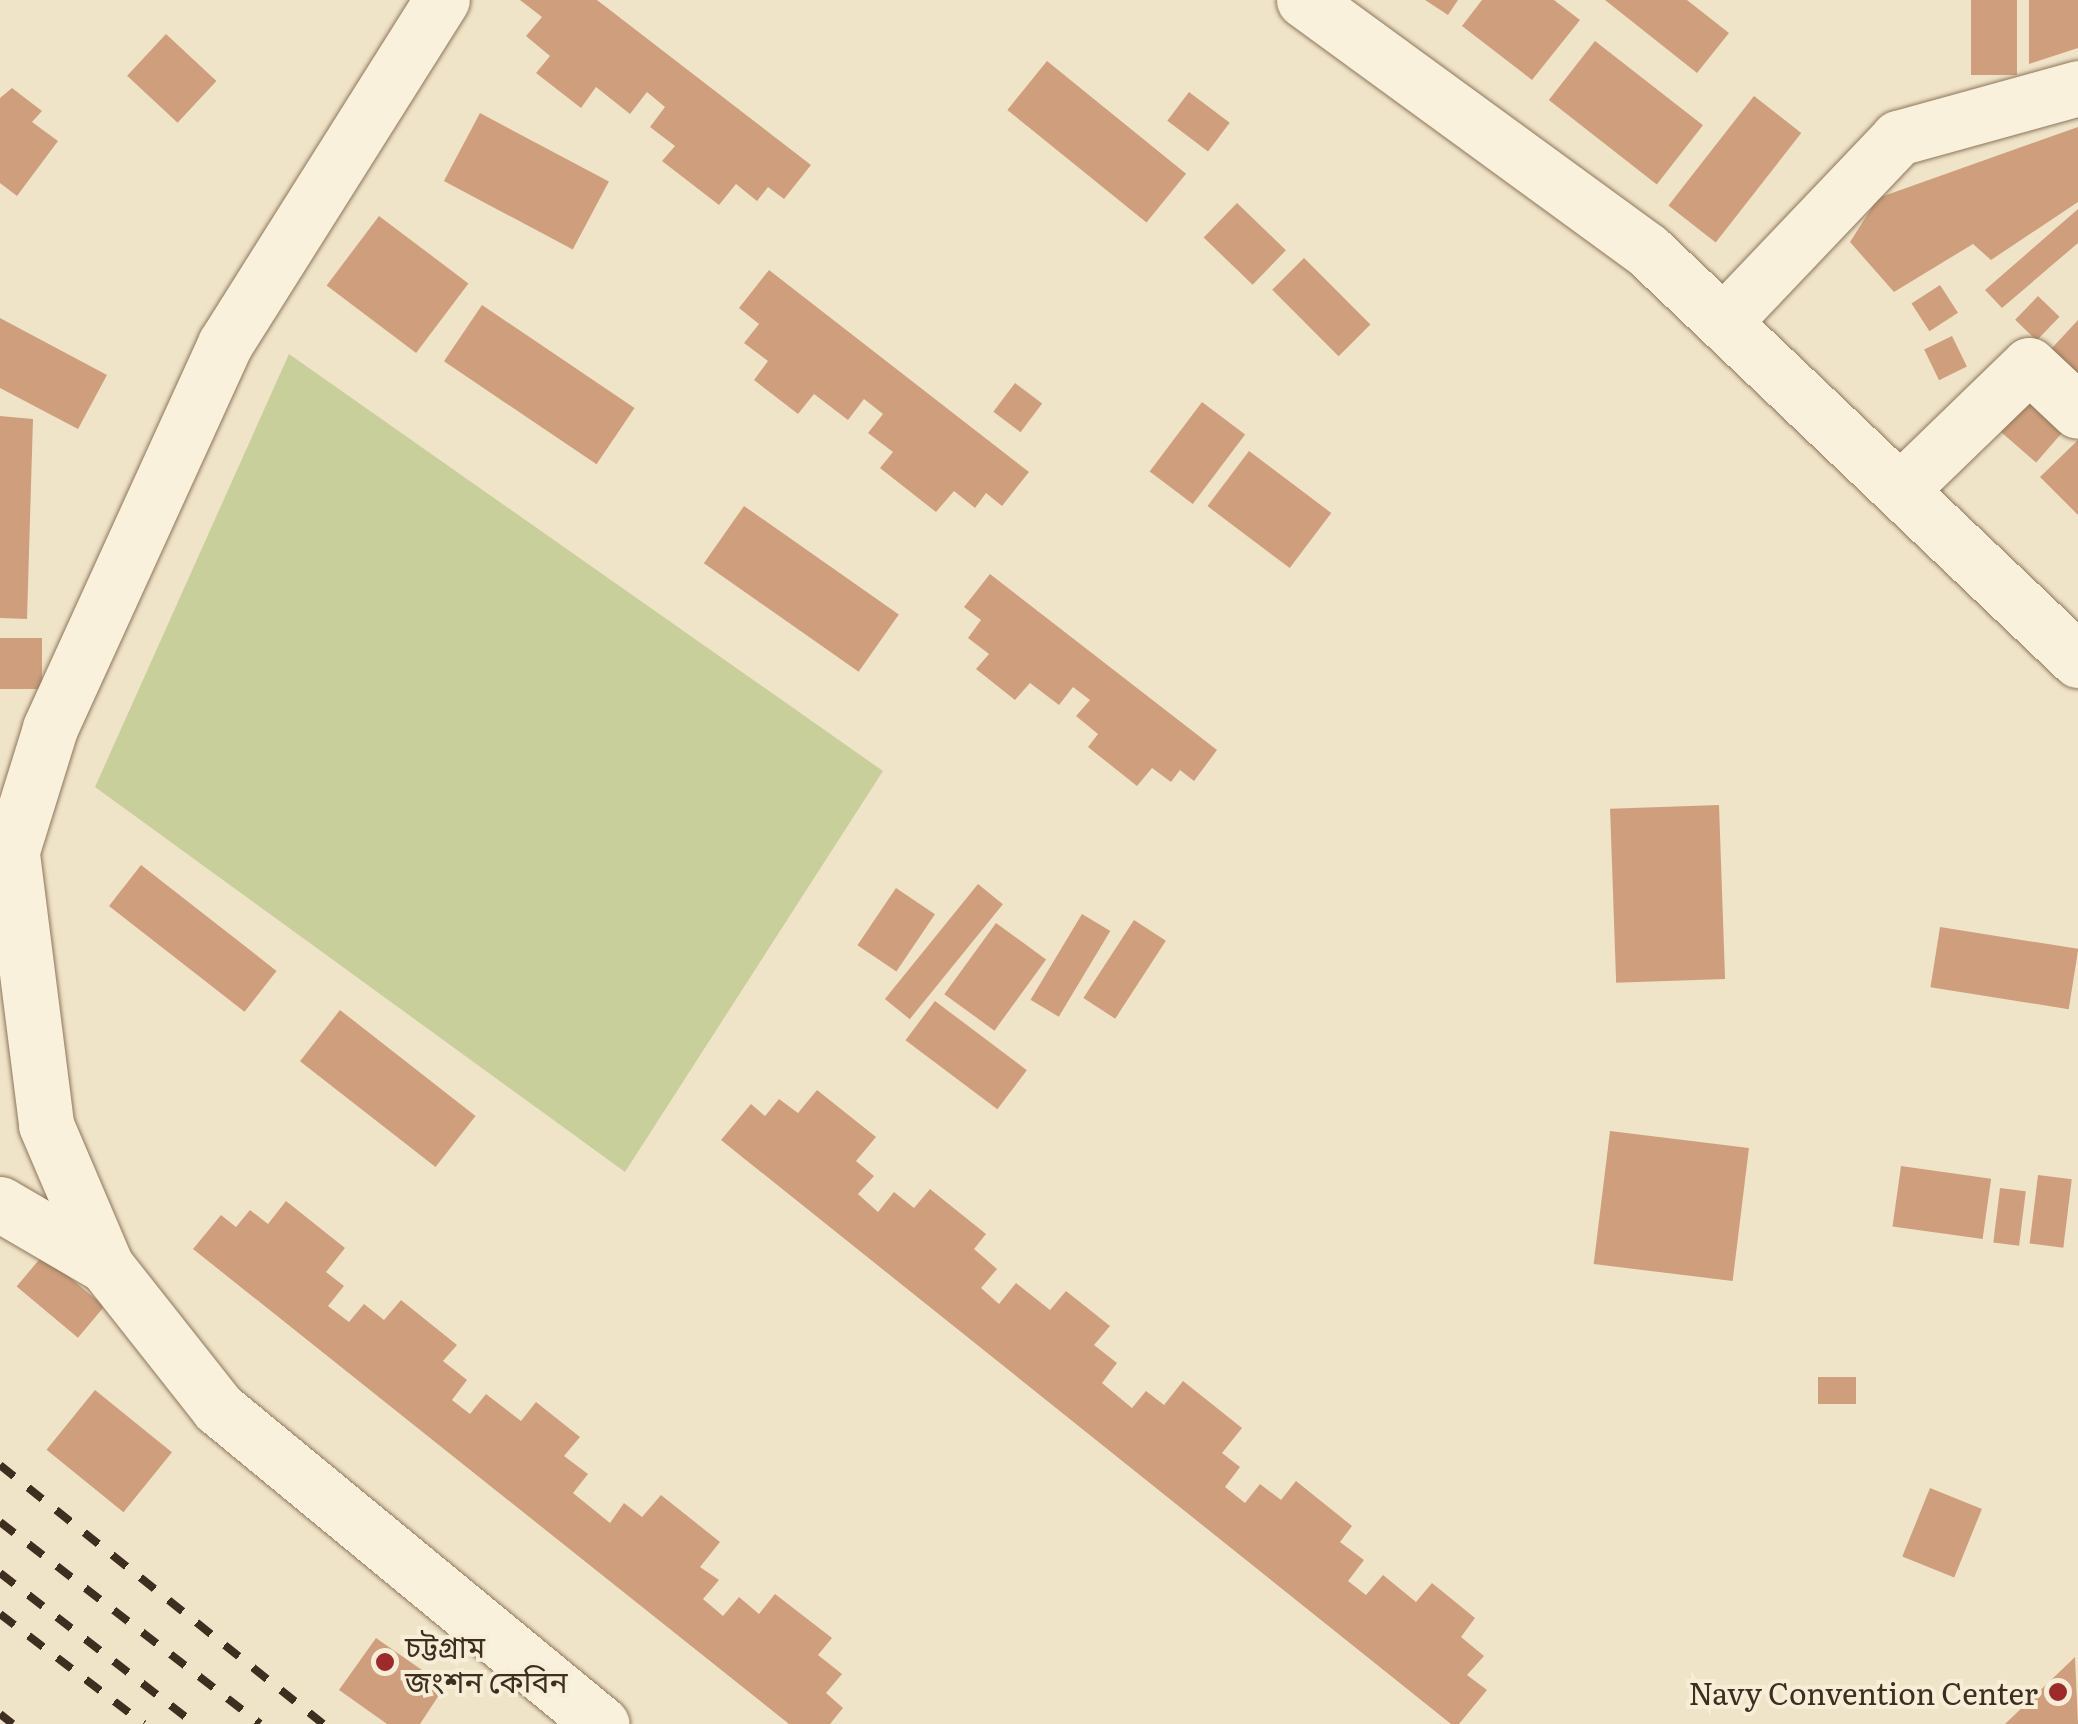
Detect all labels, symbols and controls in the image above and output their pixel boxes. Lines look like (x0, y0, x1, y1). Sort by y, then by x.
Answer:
place label: চট্টগ্রাম জংশন কেবিন (405, 1627, 567, 1698)
marker: চট্টগ্রাম জংশন কেবিন (374, 1651, 396, 1673)
place label: Navy Convention Center (1688, 1674, 2038, 1710)
marker: Navy Convention Center (2047, 1681, 2069, 1703)

